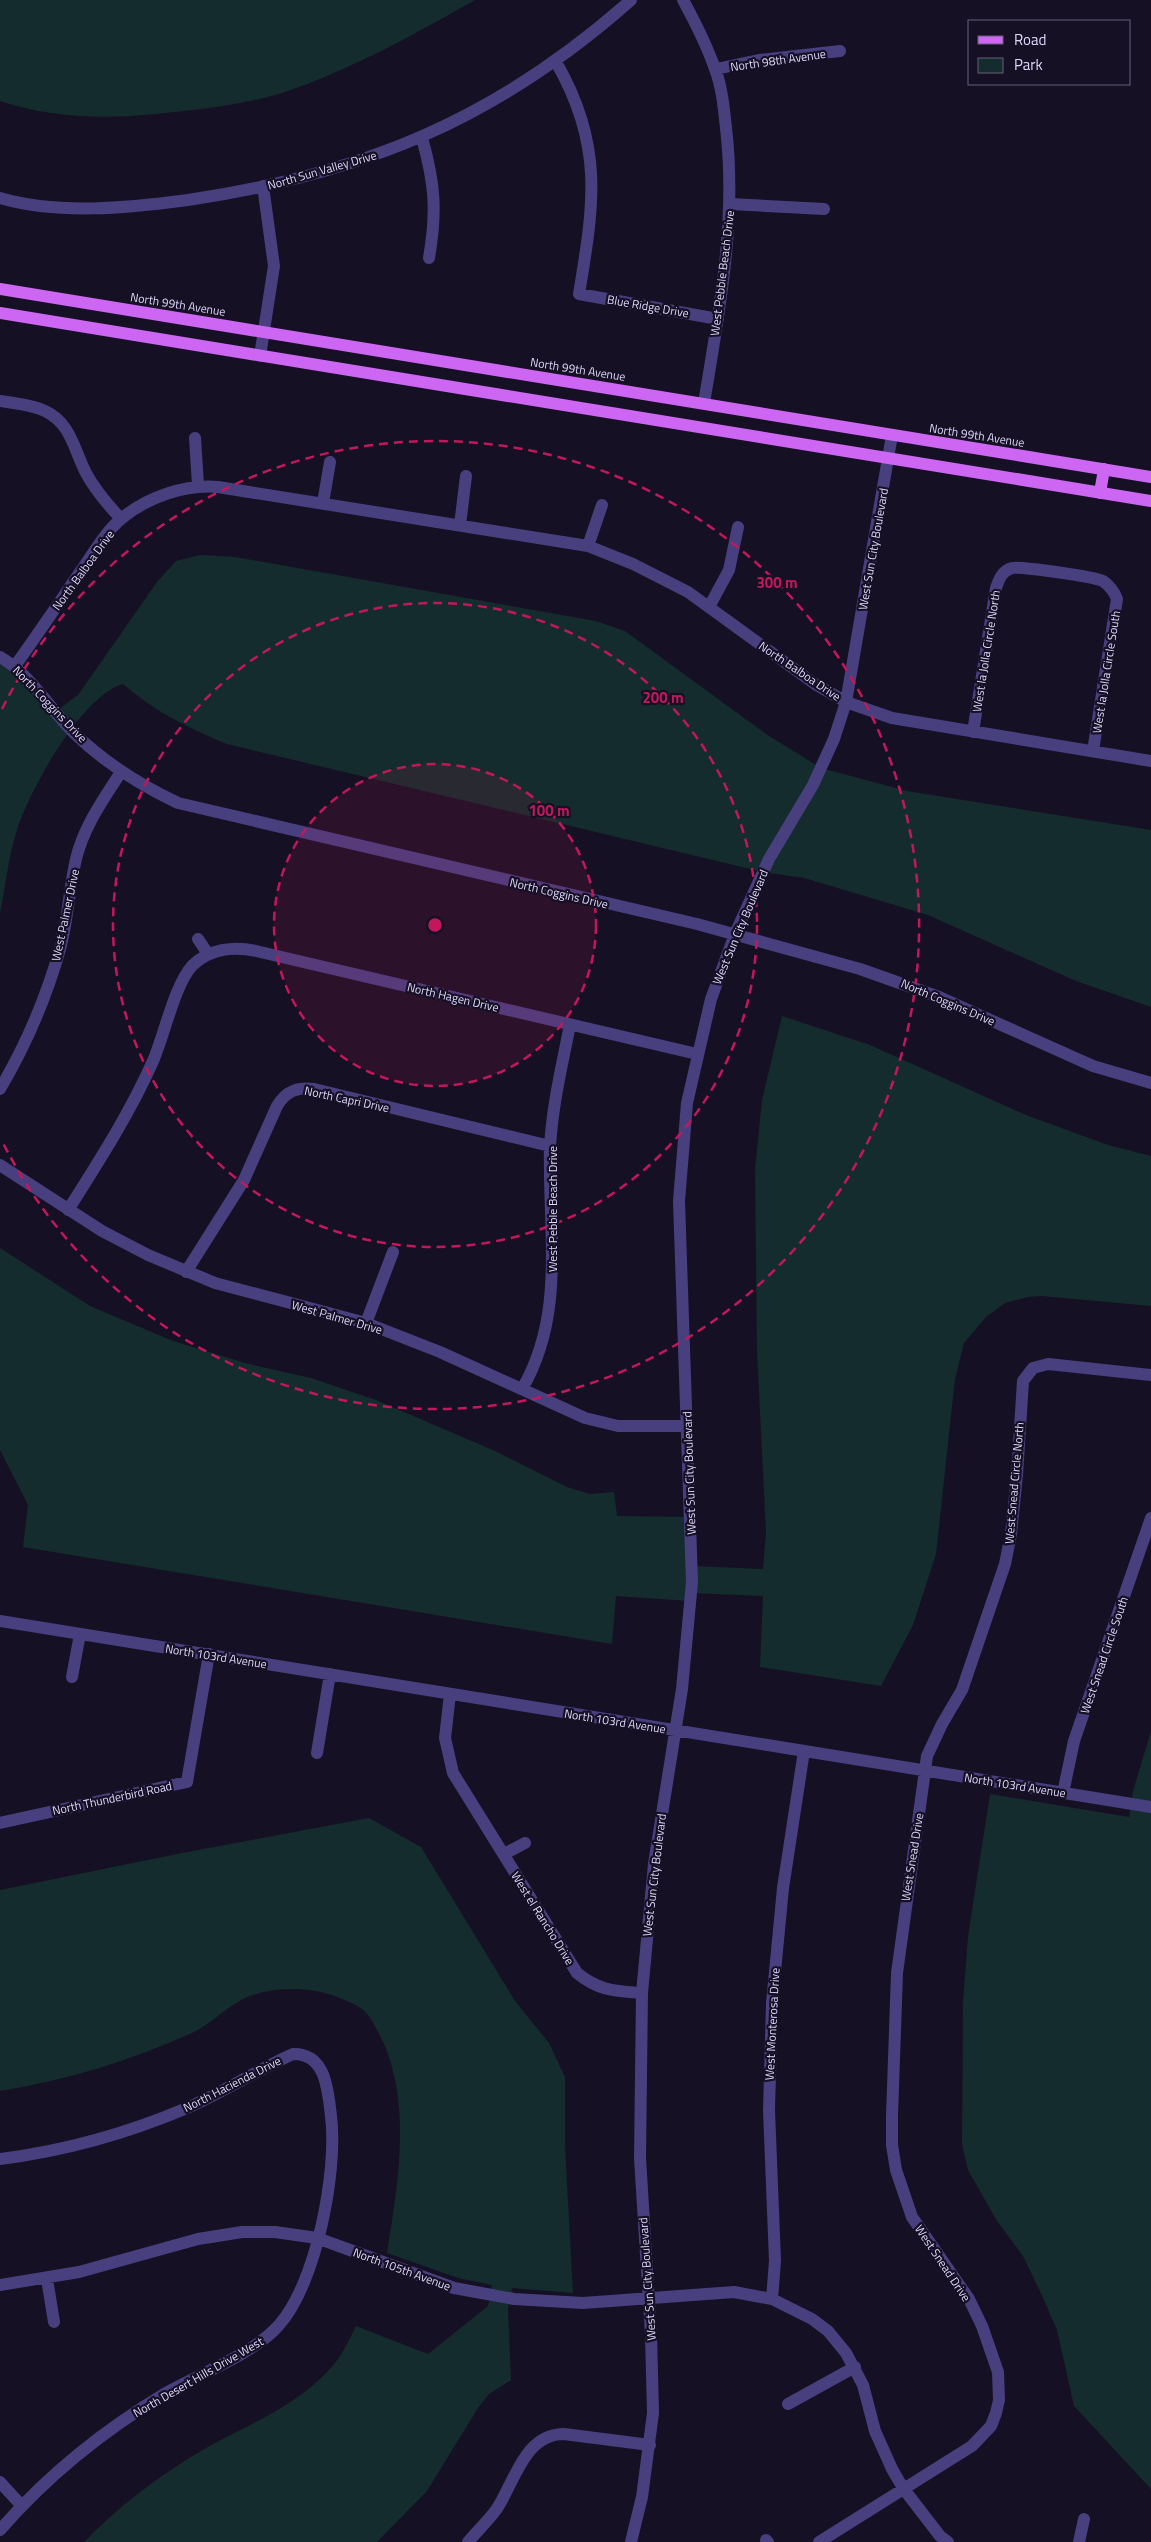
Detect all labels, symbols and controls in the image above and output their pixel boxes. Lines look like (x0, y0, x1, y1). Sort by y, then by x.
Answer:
legend (968, 20, 1131, 85)
text: Road (1014, 28, 1046, 51)
street label: North 98th Avenue (729, 44, 827, 76)
text: Park (1014, 53, 1043, 76)
street label: North Sun Valley Drive (265, 145, 379, 195)
street label: West Pebble Beach Drive (705, 209, 739, 337)
street label: North 99th Avenue (129, 287, 227, 321)
street label: Blue Ridge Drive (606, 289, 690, 323)
street label: North 99th Avenue (529, 352, 627, 386)
street label: North 99th Avenue (928, 418, 1026, 452)
street label: West Sun City Boulevard (853, 487, 893, 611)
street label: North Balboa Drive (47, 526, 119, 614)
text: 300 m (756, 571, 798, 594)
street label: West la Jolla Circle North (967, 589, 1005, 713)
street label: West la Jolla Circle South (1087, 609, 1125, 735)
street label: North Balboa Drive (755, 636, 845, 706)
street label: North Coggins Drive (8, 661, 92, 747)
text: 200 m (642, 686, 684, 709)
text: 100 m (528, 799, 570, 822)
street label: West Sun City Boulevard (707, 866, 773, 988)
street label: West Palmer Drive (46, 867, 84, 963)
street label: North Coggins Drive (508, 872, 610, 914)
centre of rings (426, 916, 444, 934)
street label: North Coggins Drive (898, 974, 998, 1030)
street label: North Hagen Drive (405, 977, 501, 1017)
street label: North Capri Drive (303, 1081, 391, 1117)
street label: West Pebble Beach Drive (543, 1146, 562, 1272)
street label: West Palmer Drive (289, 1295, 385, 1339)
street label: West Sun City Boulevard (677, 1411, 701, 1535)
street label: West Snead Circle North (999, 1421, 1029, 1545)
street label: West Snead Circle South (1075, 1594, 1133, 1716)
street label: North 103rd Avenue (164, 1639, 268, 1673)
street label: North 103rd Avenue (563, 1704, 667, 1738)
street label: North 103rd Avenue (963, 1768, 1067, 1802)
street label: North Thunderbird Road (50, 1776, 174, 1820)
street label: West Snead Drive (896, 1811, 928, 1903)
street label: West Sun City Boulevard (637, 1813, 671, 1937)
street label: West el Rancho Drive (507, 1868, 579, 1968)
street label: West Monterosa Drive (760, 1967, 784, 2081)
street label: North Hacienda Drive (180, 2051, 284, 2117)
street label: West Sun City Boulevard (633, 2217, 661, 2341)
street label: West Snead Drive (910, 2221, 976, 2305)
street label: North 105th Avenue (350, 2242, 454, 2296)
street label: North Desert Hills Drive West (129, 2331, 267, 2422)

